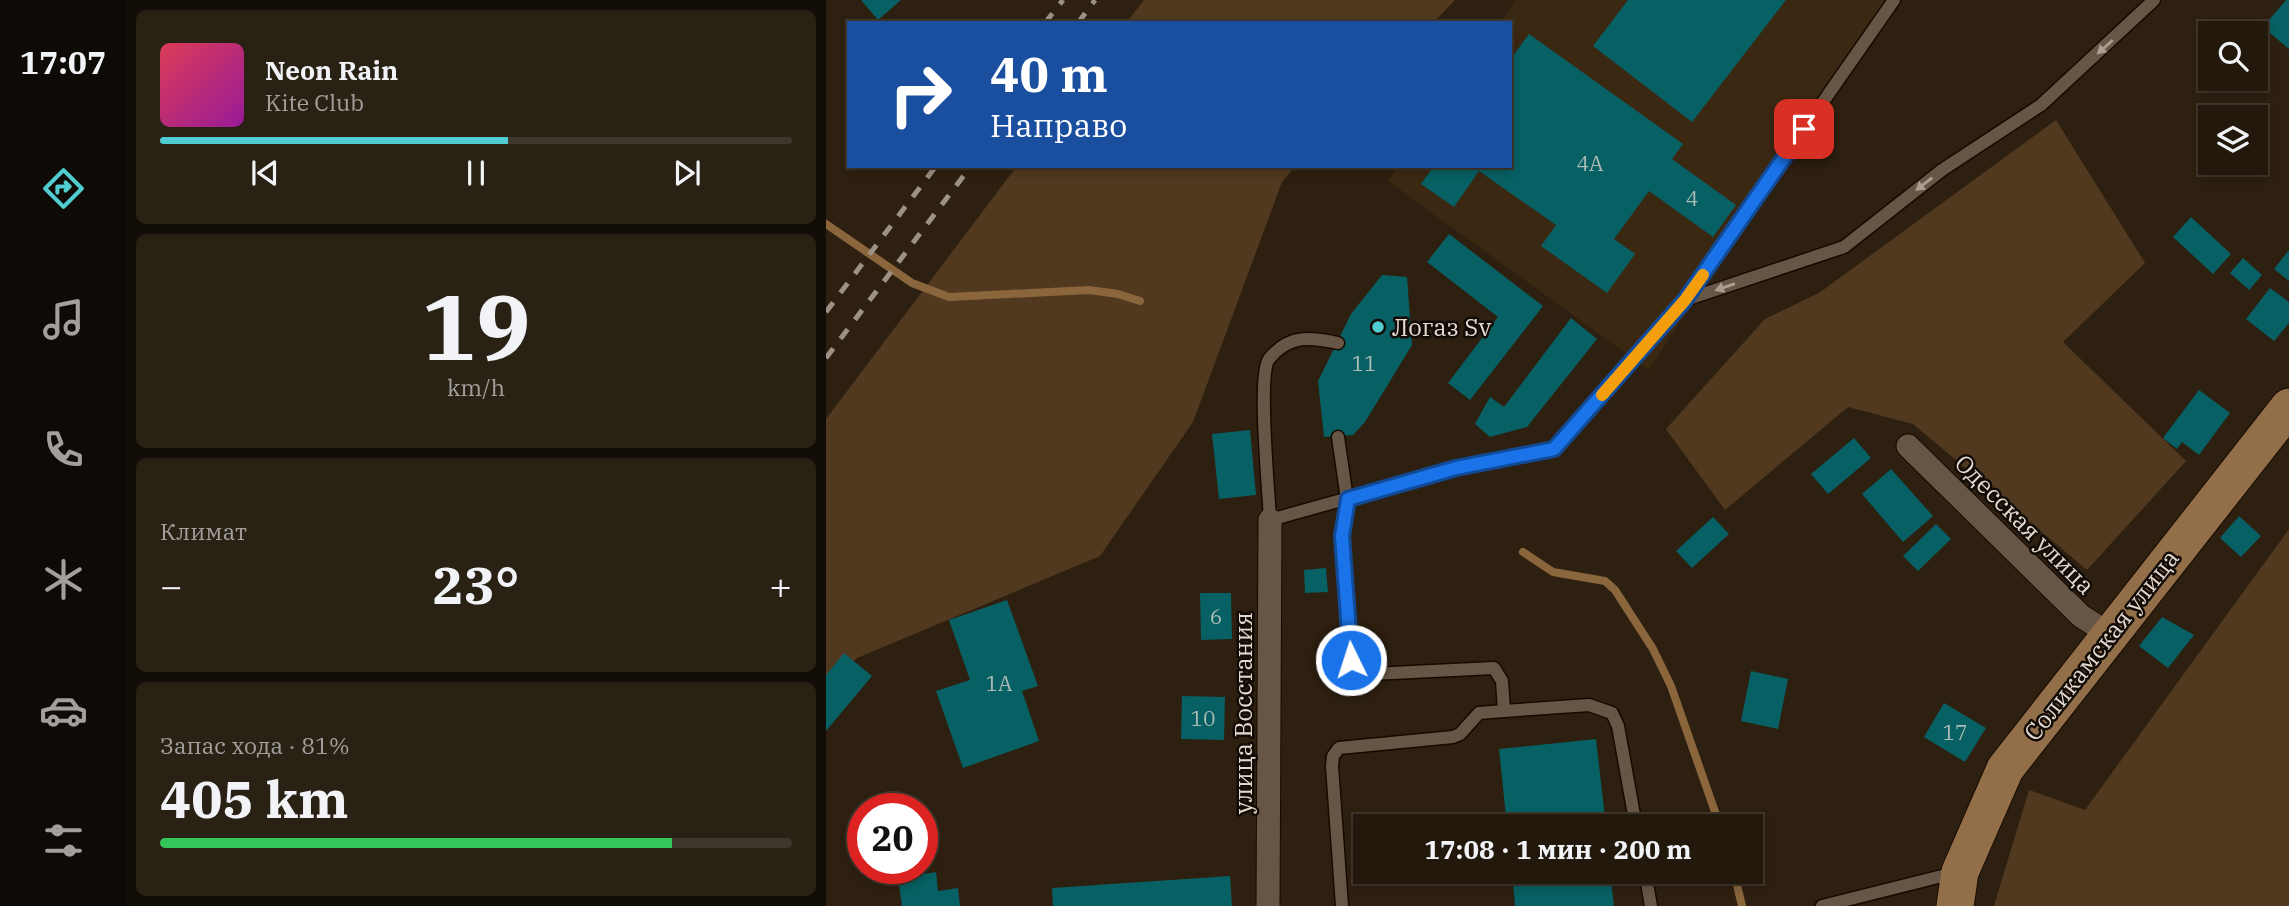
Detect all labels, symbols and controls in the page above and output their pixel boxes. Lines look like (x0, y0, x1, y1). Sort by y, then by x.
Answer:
map controls (2198, 21, 2268, 175)
button: search (2198, 21, 2268, 91)
one-way arrow (2096, 39, 2114, 55)
text: 17:07 (20, 41, 106, 83)
text: 40 m (990, 42, 1108, 105)
icon: right (875, 49, 966, 140)
text: Neon Rain (265, 53, 398, 87)
text: Kite Club (265, 87, 364, 117)
pin (1774, 99, 1834, 159)
text: Направо (990, 104, 1127, 146)
button: layers (2198, 105, 2268, 175)
icon: arrive (1785, 110, 1823, 148)
house number: 4А (1576, 149, 1604, 177)
icon: previous (246, 154, 284, 192)
icon: pause (457, 154, 495, 192)
icon: next (668, 154, 706, 192)
icon: directions (39, 164, 88, 213)
one-way arrow (1915, 176, 1933, 190)
house number: 4 (1686, 184, 1698, 212)
text: 19 (421, 267, 531, 385)
one-way arrow (1714, 282, 1735, 293)
icon: music (39, 295, 88, 344)
place label: Логаз Sv (1392, 311, 1491, 343)
marker: Логаз Sv (1370, 319, 1386, 335)
house number: 11 (1351, 349, 1377, 377)
text: km/h (447, 372, 505, 402)
icon: phone (39, 425, 88, 474)
street label: Одесская улица (1948, 447, 2102, 601)
text: Климат (160, 516, 247, 546)
street label: Соликамская улица (2016, 543, 2186, 747)
text: 23° (433, 551, 519, 618)
icon: climate (39, 555, 88, 604)
text: − (160, 561, 183, 610)
text: + (769, 561, 792, 610)
house number: 6 (1210, 602, 1222, 630)
street label: улица Восстания (1227, 612, 1259, 814)
position arrow (1314, 623, 1388, 697)
house number: 1А (985, 669, 1013, 697)
icon: car (39, 686, 88, 735)
house number: 10 (1190, 704, 1216, 732)
house number: 17 (1942, 718, 1968, 746)
text: Запас хода · 81% (160, 730, 350, 760)
text: 405 km (160, 765, 349, 832)
speed limit sign: 20 (847, 793, 938, 884)
icon: filters (39, 816, 88, 865)
text: 17:08 · 1 мин · 200 m (1424, 832, 1692, 866)

